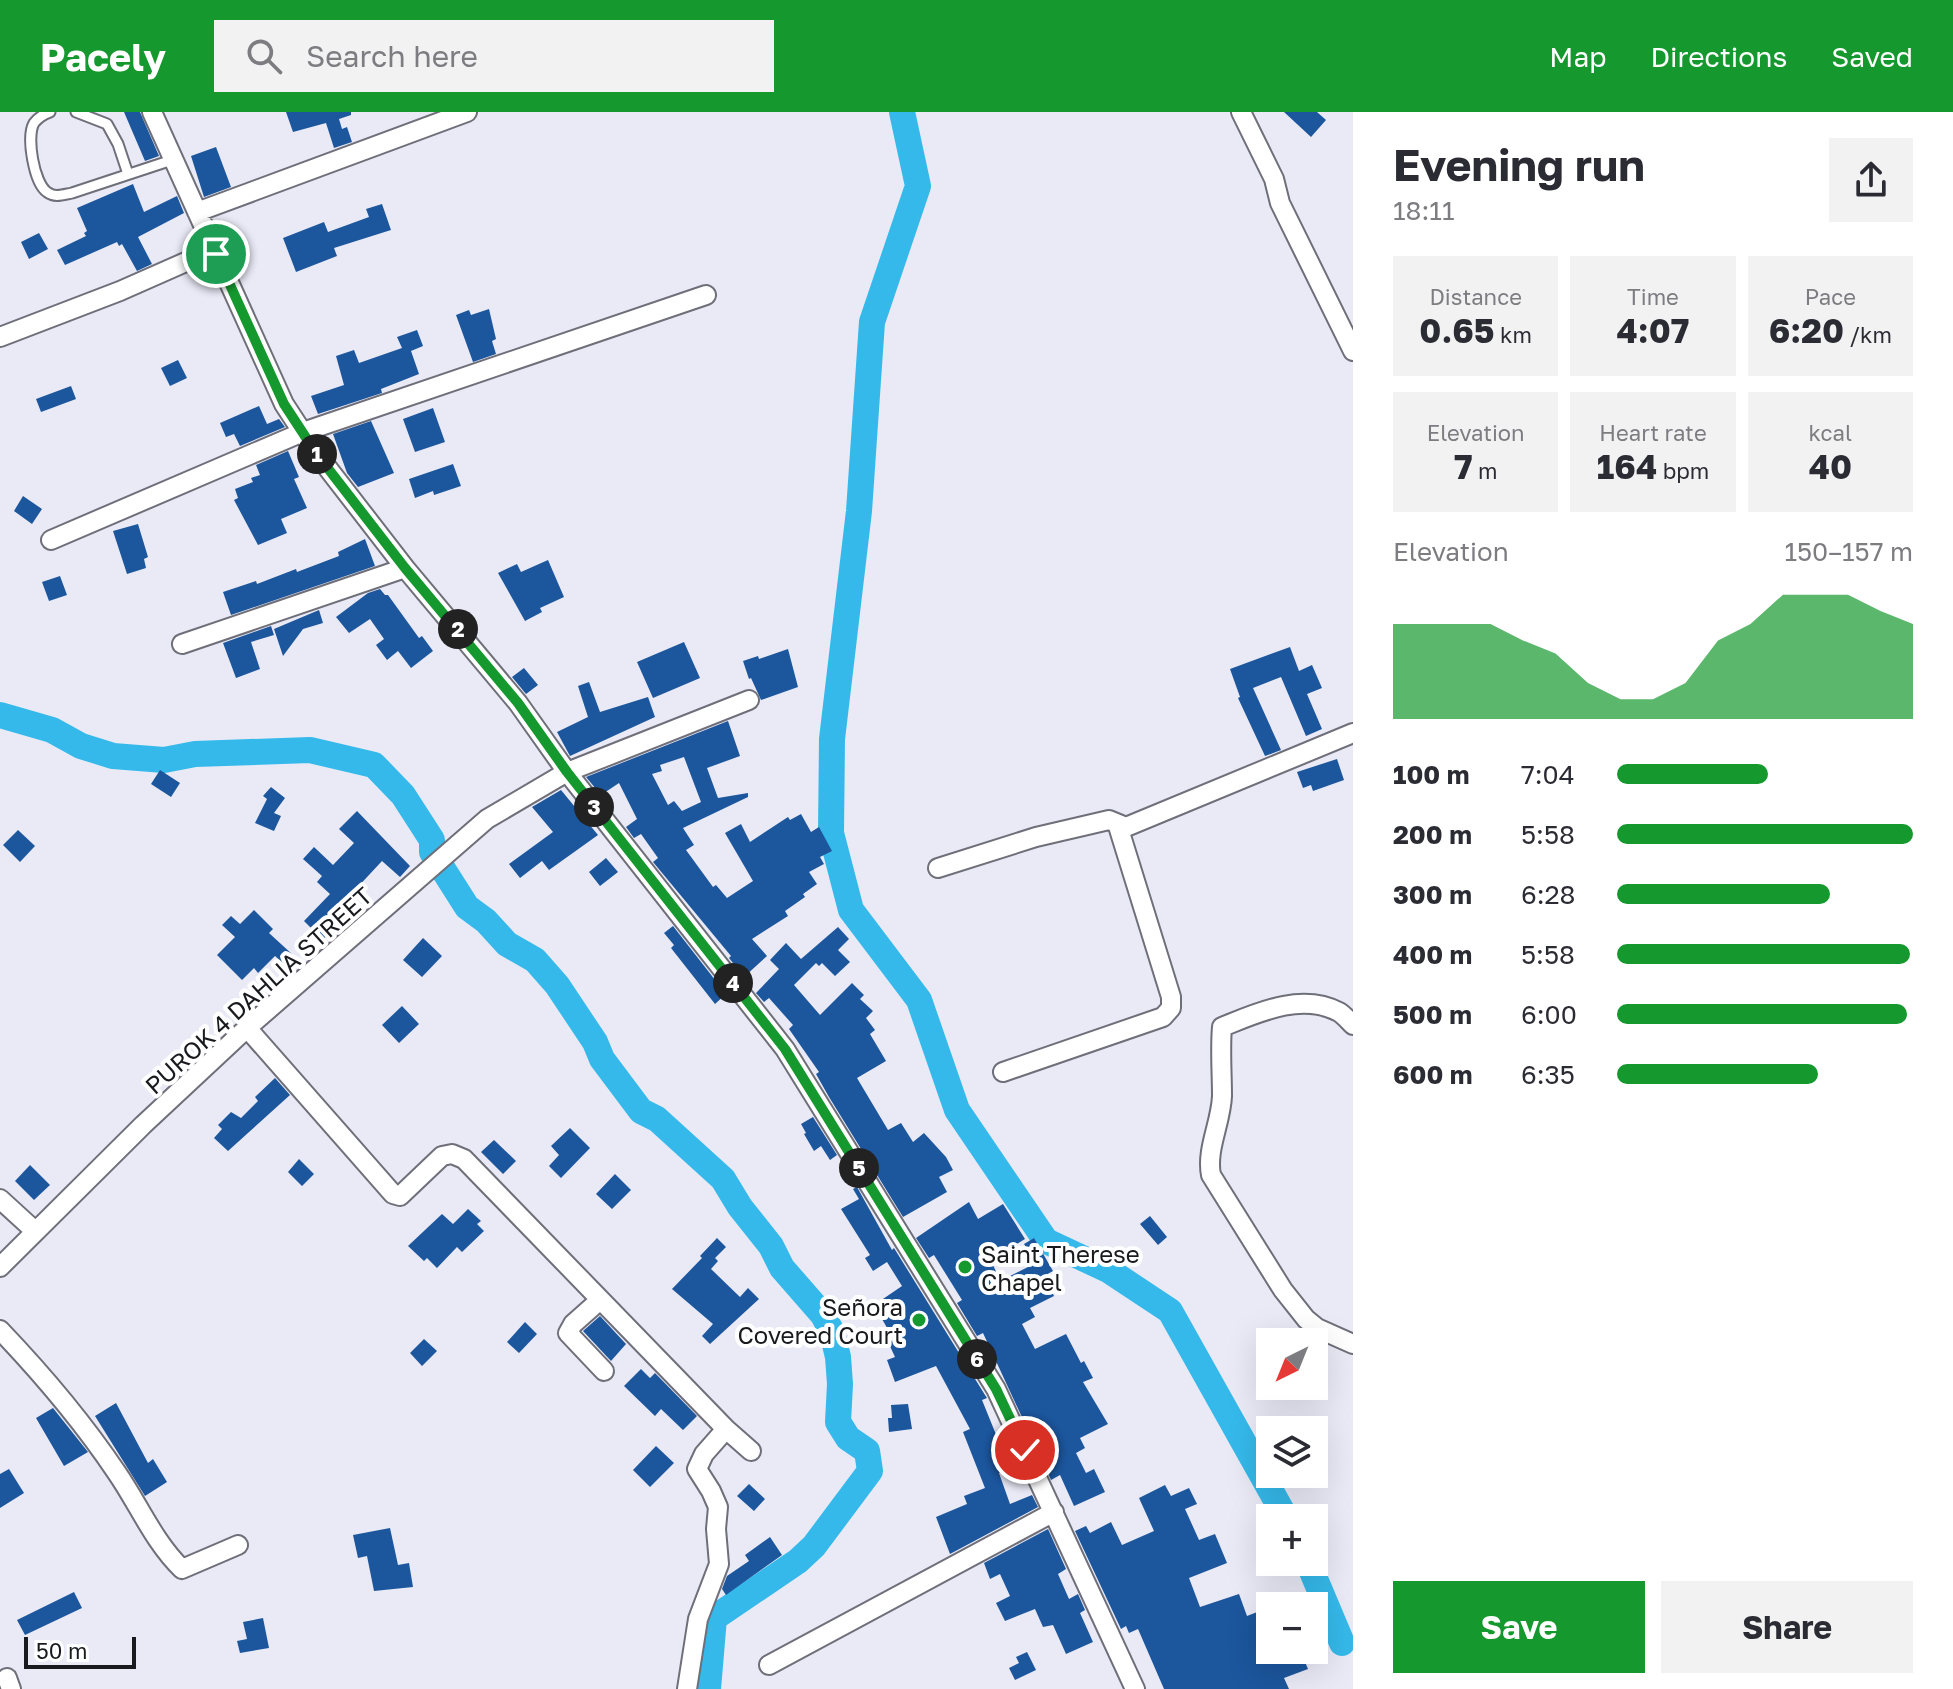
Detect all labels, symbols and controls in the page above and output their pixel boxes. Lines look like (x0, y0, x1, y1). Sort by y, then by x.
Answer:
search box (214, 20, 774, 92)
text: Pacely (40, 34, 166, 79)
icon: search (242, 34, 286, 78)
text: Search here (306, 38, 478, 74)
text: Map (1549, 40, 1606, 73)
text: Directions (1650, 40, 1787, 73)
text: Saved (1831, 40, 1913, 73)
text: Evening run (1393, 138, 1645, 191)
button: share (1829, 138, 1913, 222)
text: 18:11 (1393, 195, 1455, 226)
pin (182, 220, 250, 288)
icon: arrive (194, 232, 238, 276)
text: Distance (1429, 283, 1522, 310)
text: Time (1627, 283, 1679, 310)
text: Pace (1805, 283, 1856, 310)
text: 0.65 (1419, 310, 1495, 350)
text: 4:07 (1617, 310, 1689, 350)
text: 6:20 (1769, 310, 1844, 350)
text: km (1495, 321, 1532, 348)
text: /km (1844, 321, 1892, 348)
text: Elevation (1427, 419, 1525, 446)
text: Heart rate (1599, 419, 1707, 446)
text: kcal (1809, 419, 1852, 446)
pin: 1 (297, 434, 337, 474)
text: 1 (311, 440, 323, 467)
text: 7 (1454, 446, 1472, 486)
text: 164 (1597, 446, 1657, 486)
text: 40 (1809, 446, 1852, 486)
text: m (1472, 457, 1497, 484)
text: bpm (1657, 457, 1709, 484)
text: Elevation (1393, 536, 1509, 567)
text: 150–157 m (1784, 536, 1913, 567)
pin: 2 (438, 609, 478, 649)
text: 2 (451, 615, 465, 642)
text: 100 m (1393, 759, 1469, 790)
text: 7:04 (1521, 759, 1575, 790)
pin: 3 (574, 787, 614, 827)
text: 3 (587, 793, 601, 820)
text: 200 m (1393, 819, 1472, 850)
text: 5:58 (1521, 819, 1575, 850)
text: 300 m (1393, 879, 1472, 910)
text: 6:28 (1521, 879, 1575, 910)
street label: PUROK 4 DAHLIA STREET (139, 880, 377, 1100)
text: 400 m (1393, 939, 1472, 970)
text: 5:58 (1521, 939, 1575, 970)
pin: 4 (713, 963, 753, 1003)
text: 4 (726, 969, 740, 996)
text: 500 m (1393, 999, 1472, 1030)
text: 6:00 (1521, 999, 1577, 1030)
text: 600 m (1393, 1059, 1473, 1090)
text: 6:35 (1521, 1059, 1575, 1090)
pin: 5 (839, 1148, 879, 1188)
text: 5 (852, 1154, 866, 1181)
place label: Saint Therese Chapel (981, 1239, 1140, 1296)
marker: Saint Therese Chapel (956, 1258, 974, 1276)
place label: Señora Covered Court (737, 1292, 903, 1349)
marker: Señora Covered Court (910, 1311, 928, 1329)
north arrow (1256, 1328, 1328, 1400)
map controls (1256, 1328, 1328, 1664)
pin: 6 (957, 1339, 997, 1379)
text: 6 (970, 1345, 984, 1372)
pin (991, 1416, 1059, 1484)
button: layers (1256, 1416, 1328, 1488)
icon: check (1003, 1428, 1047, 1472)
button: + (1256, 1504, 1328, 1576)
button: Save (1393, 1581, 1645, 1673)
button: Share (1661, 1581, 1913, 1673)
button: − (1256, 1592, 1328, 1664)
scale bar (24, 1633, 136, 1669)
text: 50 m (36, 1637, 87, 1664)

